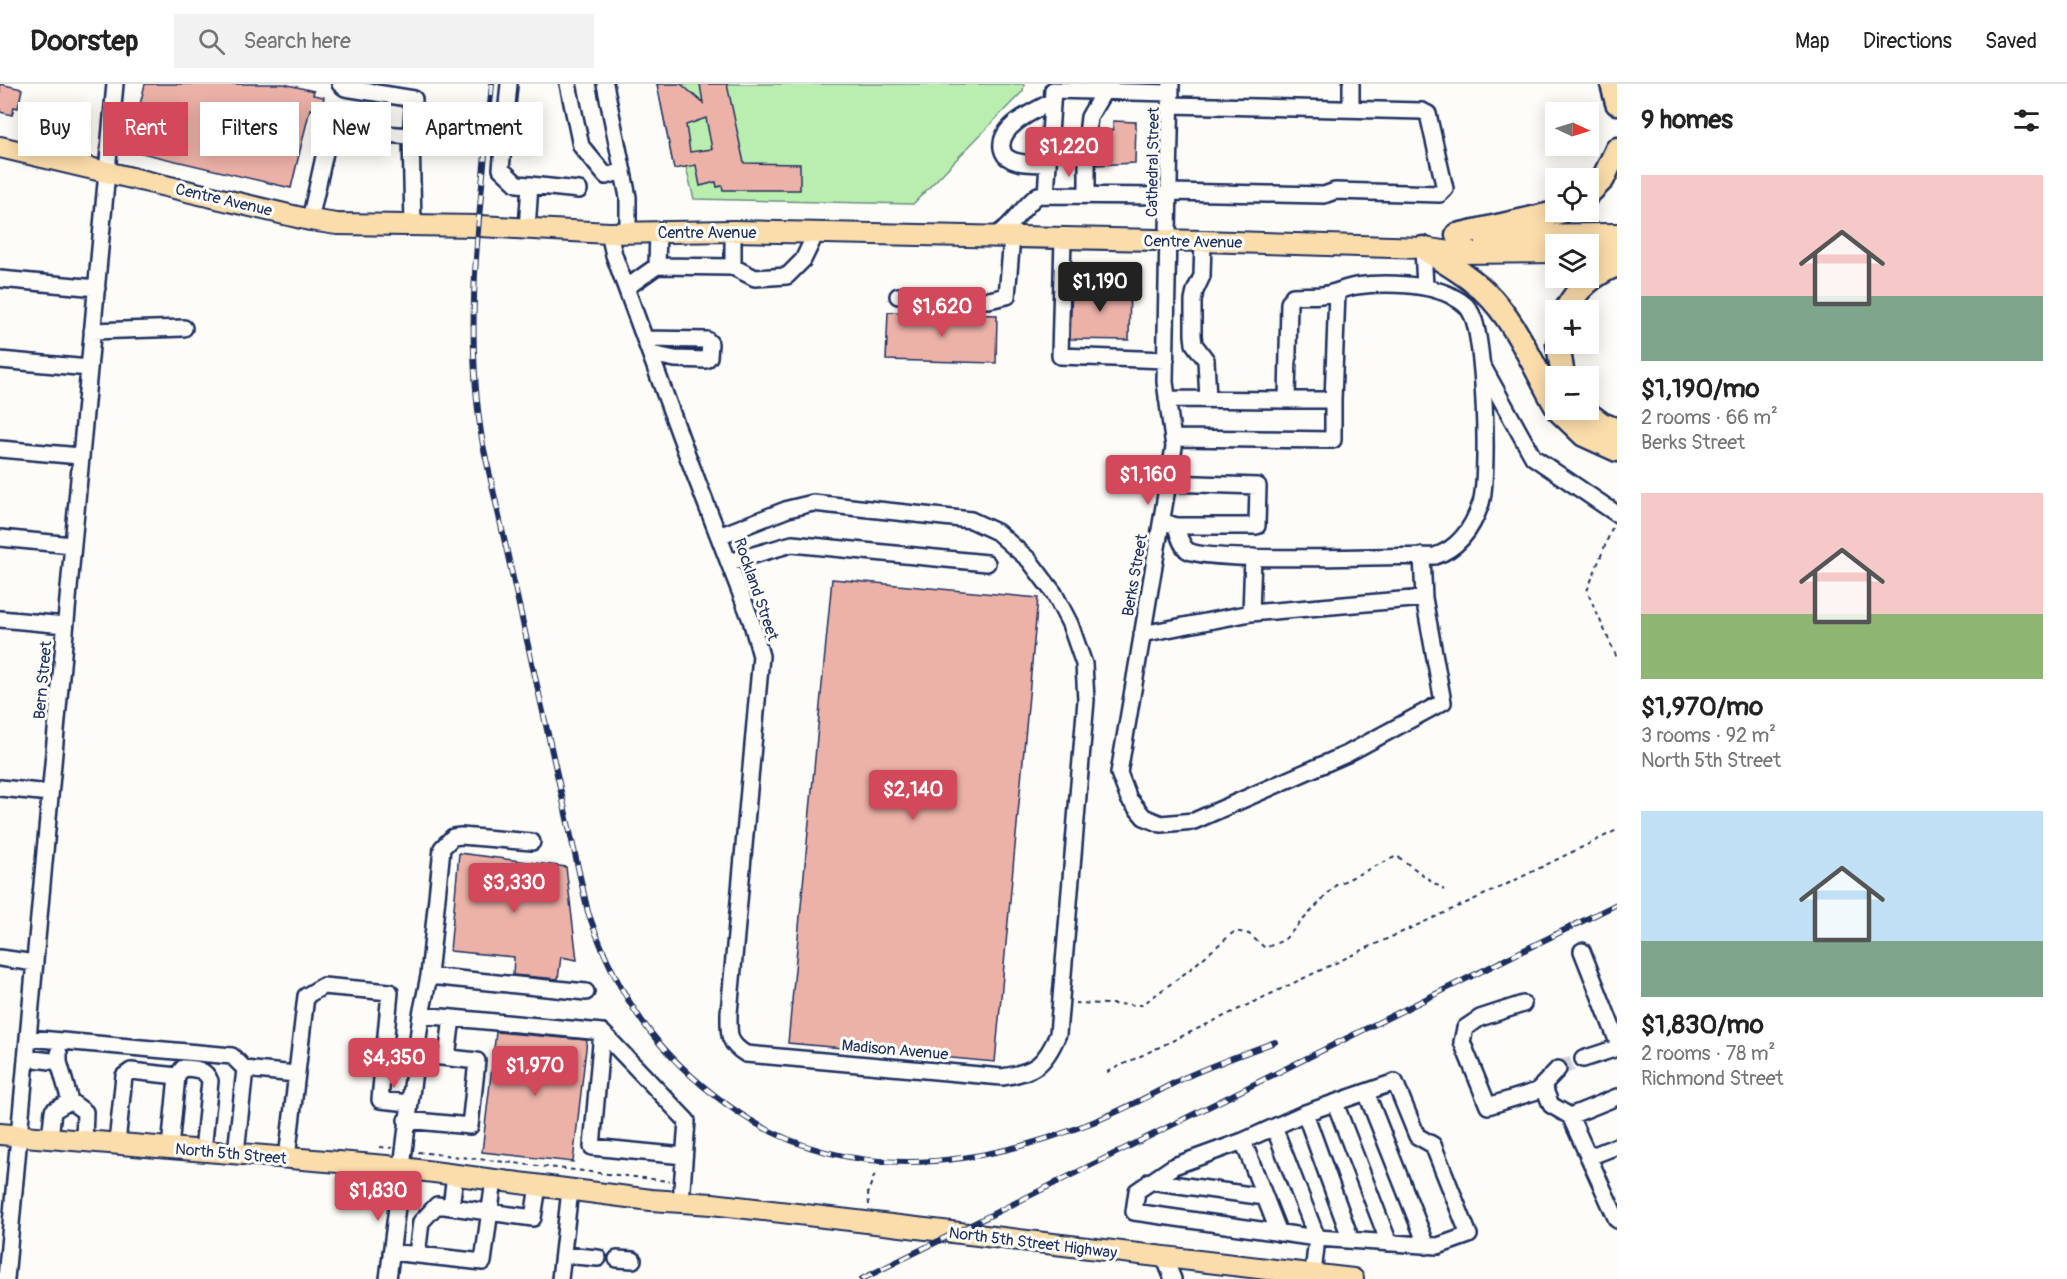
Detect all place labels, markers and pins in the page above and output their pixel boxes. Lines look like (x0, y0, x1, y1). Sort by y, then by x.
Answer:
pin: $1,220 (1020, 127, 1118, 178)
pin: $1,190 (1051, 262, 1149, 313)
pin: $1,620 (893, 287, 991, 338)
pin: $1,160 (1099, 455, 1197, 506)
pin: $2,140 (864, 770, 962, 821)
pin: $3,330 (465, 863, 563, 914)
pin: $4,350 (345, 1038, 443, 1089)
pin: $1,970 (486, 1046, 584, 1097)
pin: $1,830 (329, 1171, 427, 1222)

